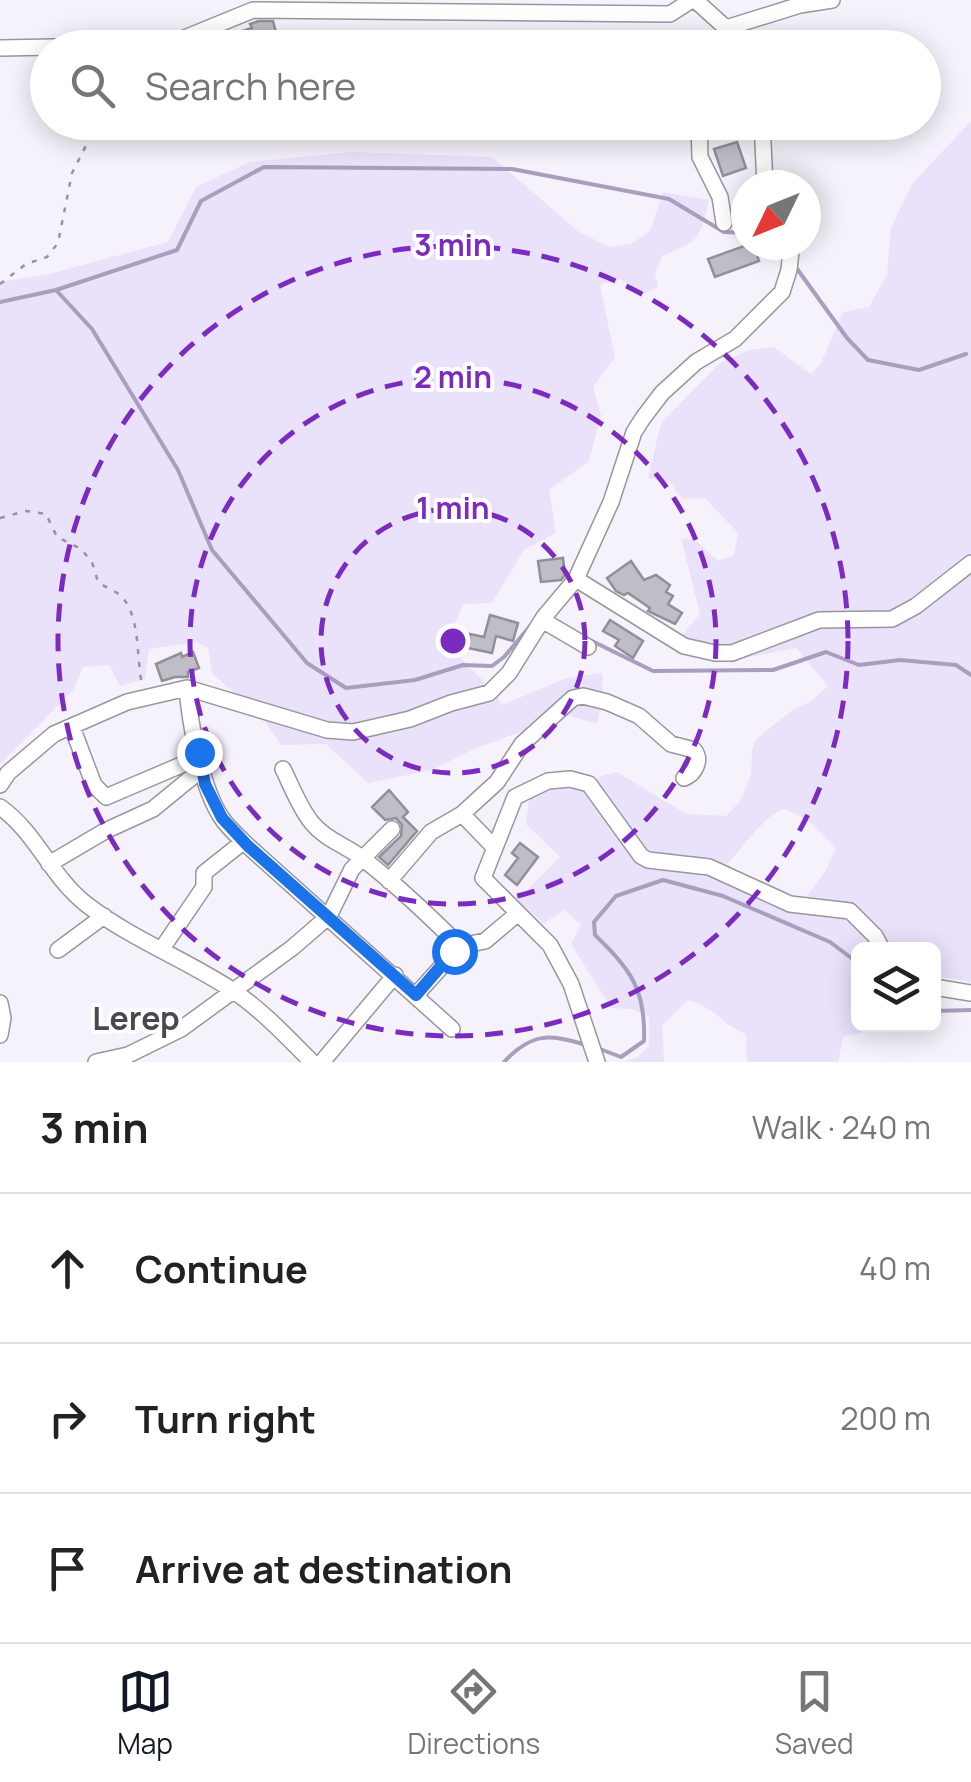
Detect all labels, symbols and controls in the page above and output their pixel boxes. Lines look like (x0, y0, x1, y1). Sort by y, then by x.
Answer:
search box (30, 30, 941, 140)
icon: search (65, 58, 120, 113)
text: Search here (145, 59, 356, 111)
north arrow (731, 170, 821, 260)
text: 3 min (414, 224, 492, 265)
text: 2 min (414, 356, 492, 397)
text: 1 min (416, 487, 490, 528)
centre of rings (435, 623, 471, 659)
route end (177, 730, 223, 776)
route start (432, 929, 478, 975)
map controls (851, 942, 941, 1032)
button: layers (851, 942, 941, 1032)
district label: Lerep (92, 996, 180, 1040)
text: 3 min (40, 1098, 149, 1156)
text: Walk · 240 m (752, 1105, 931, 1149)
icon: ahead (40, 1241, 95, 1296)
text: Continue (135, 1242, 308, 1294)
text: 40 m (859, 1246, 931, 1290)
icon: right (40, 1391, 95, 1446)
text: Turn right (135, 1392, 316, 1444)
text: 200 m (840, 1396, 931, 1440)
icon: arrive (40, 1541, 95, 1596)
text: Arrive at destination (135, 1542, 512, 1594)
tab: Map (117, 1664, 173, 1762)
tab: Directions (408, 1664, 540, 1762)
tab: Saved (775, 1664, 854, 1762)

